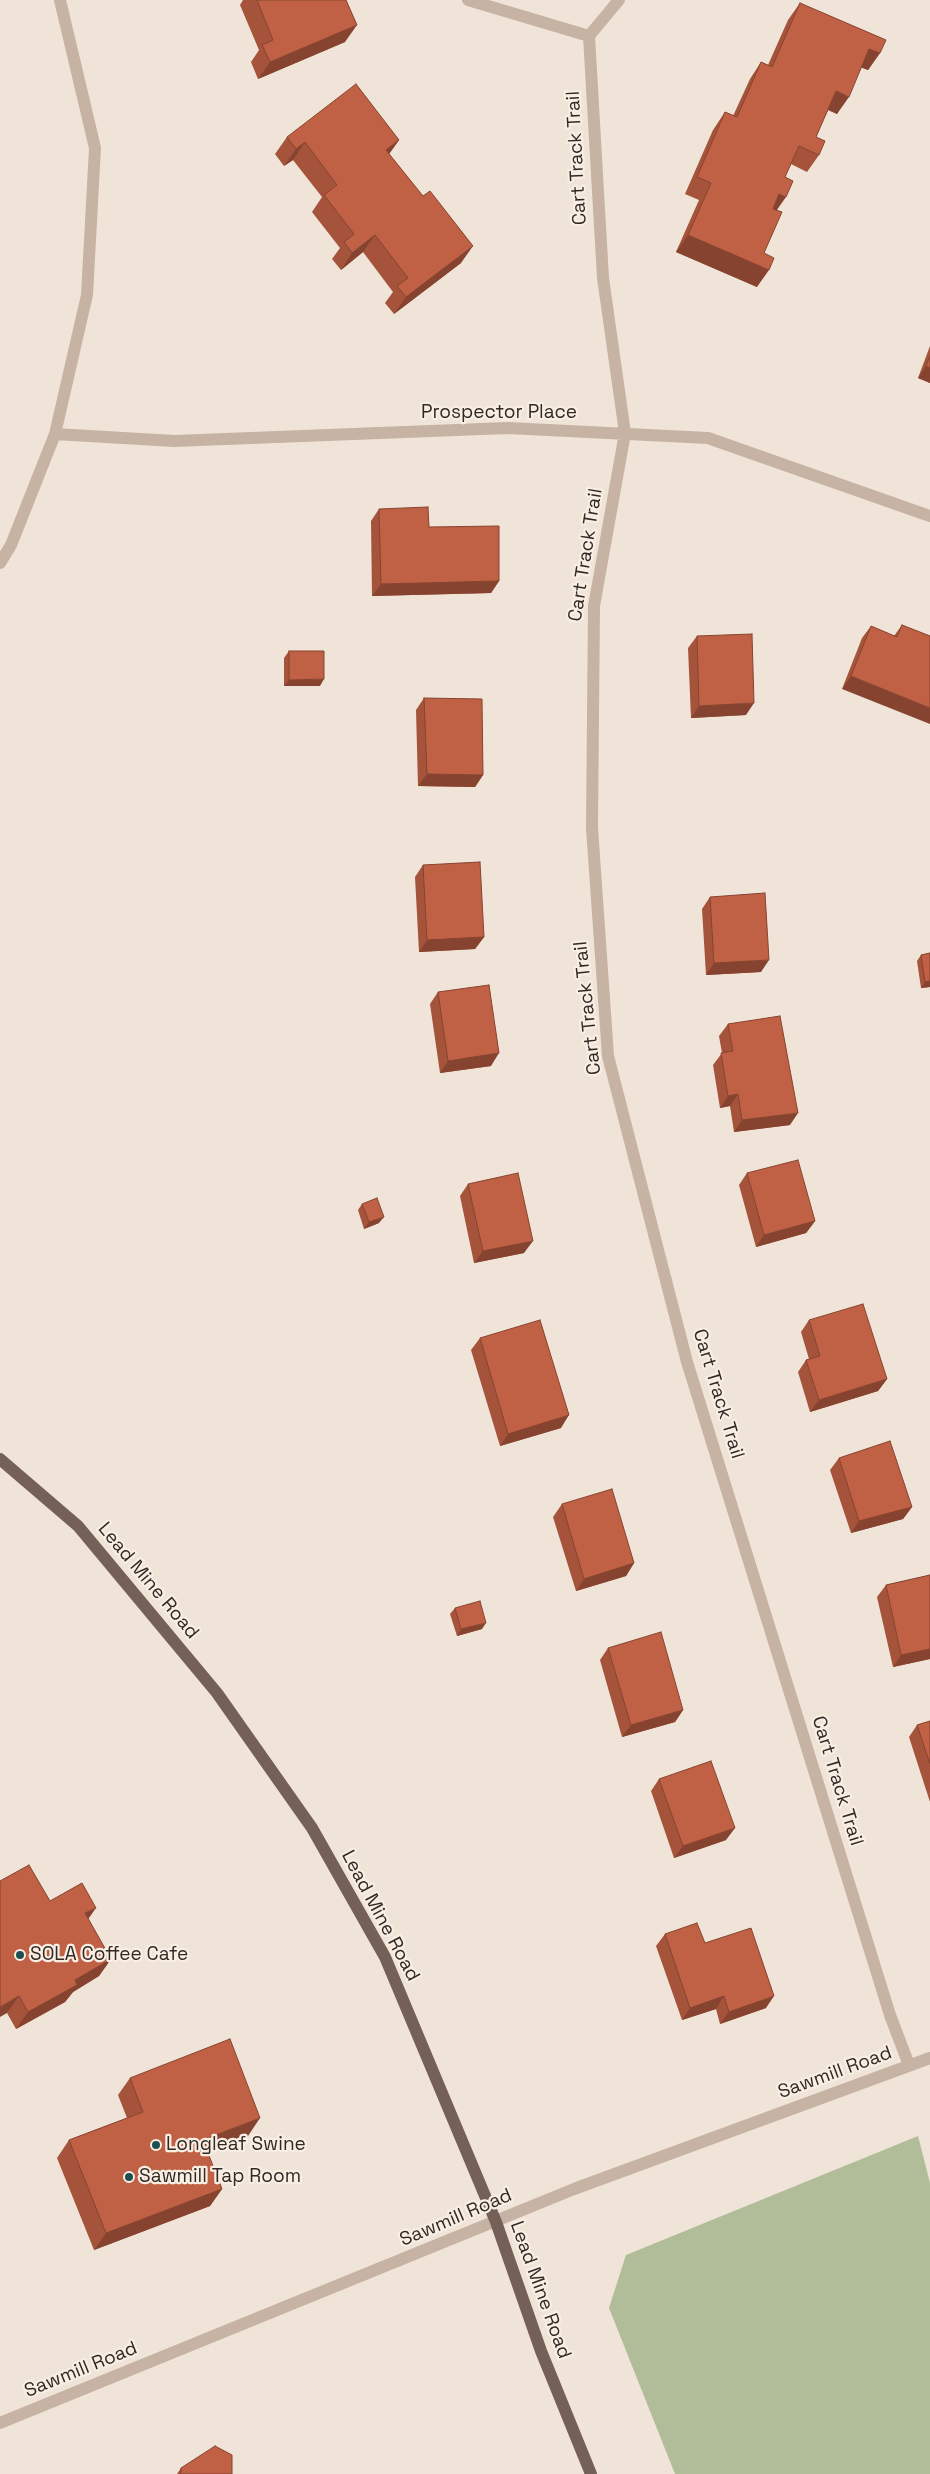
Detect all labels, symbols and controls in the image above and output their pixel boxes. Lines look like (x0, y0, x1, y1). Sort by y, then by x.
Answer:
street label: Cart Track Trail (562, 90, 592, 226)
street label: Prospector Place (421, 402, 577, 424)
street label: Cart Track Trail (564, 487, 608, 623)
street label: Cart Track Trail (570, 940, 606, 1076)
street label: Cart Track Trail (687, 1326, 749, 1462)
street label: Lead Mine Road (93, 1518, 203, 1644)
street label: Cart Track Trail (806, 1713, 868, 1849)
street label: Lead Mine Road (336, 1847, 424, 1985)
place label: SOLA Coffee Cafe (30, 1944, 188, 1966)
marker: SOLA Coffee Cafe (14, 1949, 26, 1961)
street label: Sawmill Road (775, 2042, 895, 2104)
place label: Longleaf Swine (166, 2134, 306, 2156)
marker: Longleaf Swine (150, 2139, 162, 2151)
place label: Sawmill Tap Room (139, 2166, 301, 2188)
marker: Sawmill Tap Room (123, 2171, 135, 2183)
street label: Sawmill Road (397, 2184, 515, 2252)
street label: Lead Mine Road (505, 2218, 575, 2362)
street label: Sawmill Road (21, 2337, 141, 2403)

